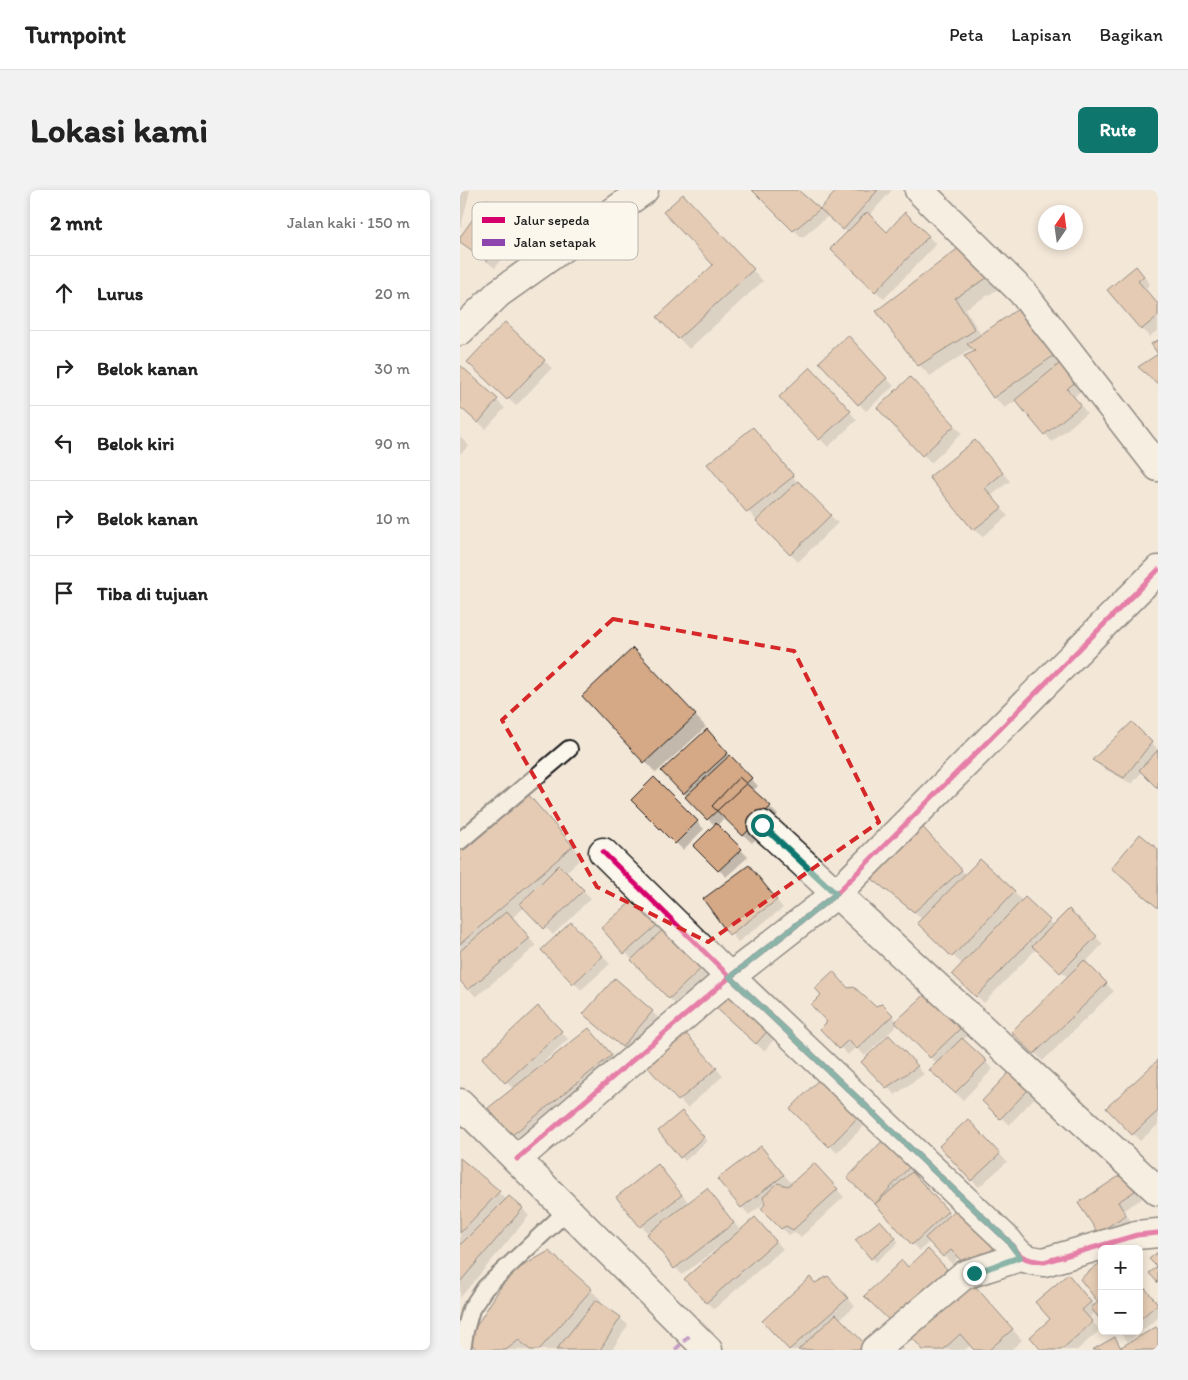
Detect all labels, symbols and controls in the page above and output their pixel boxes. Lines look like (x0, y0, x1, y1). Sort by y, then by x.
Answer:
text: Turnpoint (25, 20, 126, 49)
text: Peta (949, 24, 983, 46)
text: Lapisan (1011, 24, 1071, 46)
text: Bagikan (1099, 24, 1163, 46)
button: Rute (1078, 107, 1158, 153)
text: Lokasi kami (30, 109, 208, 151)
legend (472, 202, 638, 260)
north arrow (1038, 205, 1083, 250)
text: 2 mnt (50, 210, 103, 235)
text: Jalur sepeda (514, 212, 589, 229)
text: Jalan kaki · 150 m (287, 213, 410, 232)
text: Jalan setapak (514, 234, 597, 251)
icon: ahead (50, 279, 78, 307)
text: Lurus (97, 282, 143, 305)
text: 20 m (375, 284, 410, 303)
icon: right (50, 354, 78, 382)
text: Belok kanan (97, 357, 198, 380)
text: 30 m (374, 359, 410, 378)
icon: left (50, 429, 78, 457)
text: Belok kiri (97, 432, 174, 455)
text: 90 m (375, 434, 410, 453)
icon: right (50, 504, 78, 532)
text: Belok kanan (97, 507, 198, 530)
text: 10 m (376, 509, 410, 528)
icon: arrive (50, 579, 78, 607)
text: Tiba di tujuan (97, 582, 208, 605)
route start (751, 814, 774, 837)
map controls (1098, 1245, 1143, 1335)
button: + (1098, 1245, 1143, 1290)
route end (963, 1262, 986, 1285)
button: − (1098, 1290, 1143, 1335)

